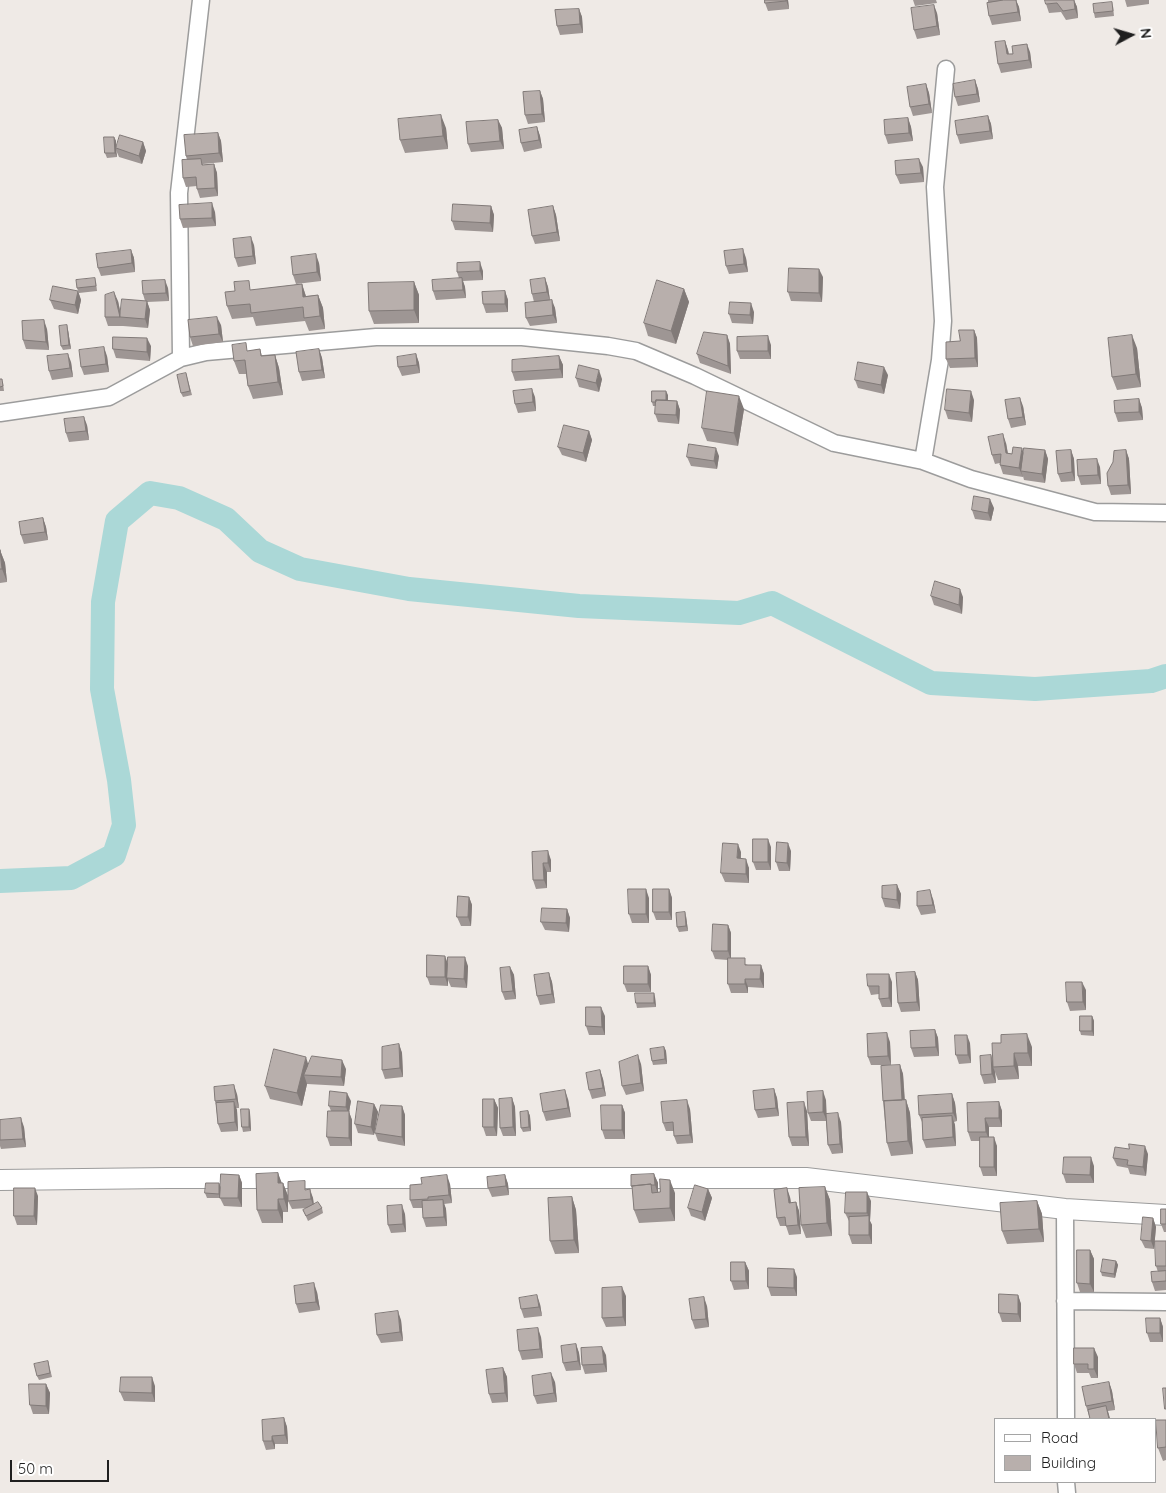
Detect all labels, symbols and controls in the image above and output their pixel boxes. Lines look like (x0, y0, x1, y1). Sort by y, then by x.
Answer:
north arrow (1106, 10, 1156, 60)
text: N (1136, 27, 1155, 39)
legend (994, 1418, 1156, 1483)
text: Road (1041, 1428, 1078, 1447)
scale bar (12, 1450, 111, 1482)
text: Building (1041, 1453, 1096, 1472)
text: 50 m (18, 1459, 53, 1478)

